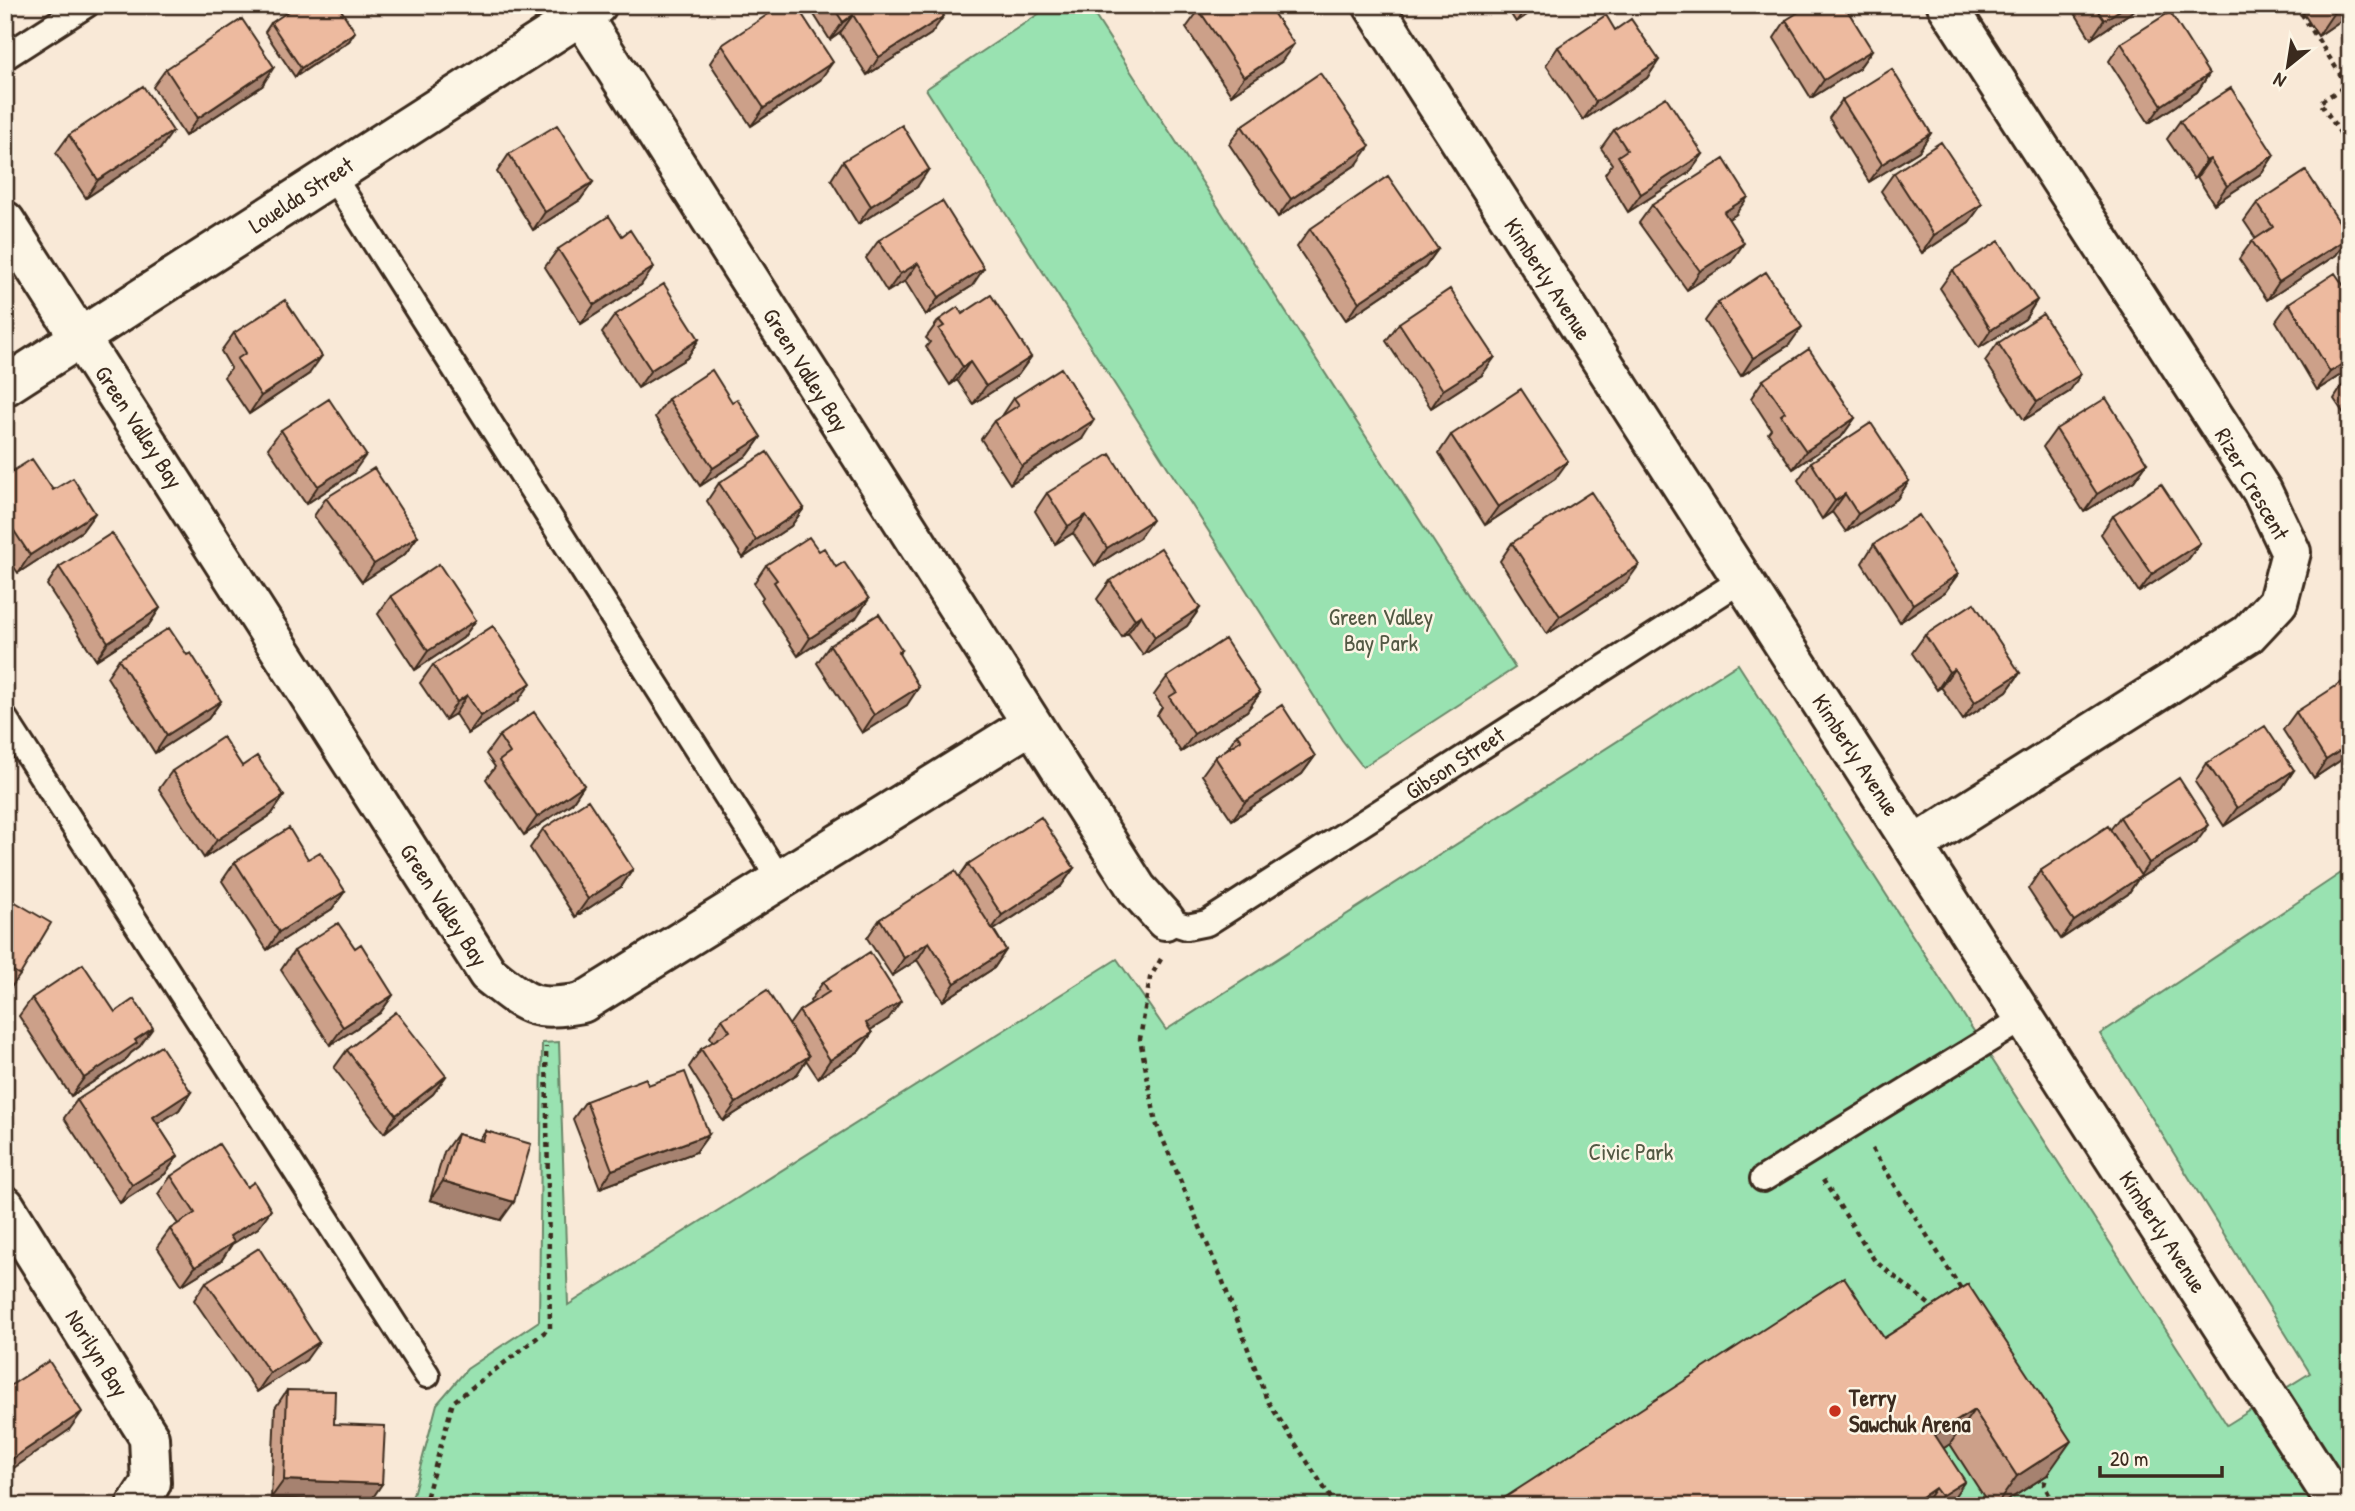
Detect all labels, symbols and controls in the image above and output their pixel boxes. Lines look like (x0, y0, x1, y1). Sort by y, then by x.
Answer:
north arrow (2254, 32, 2324, 102)
text: N (2269, 67, 2290, 95)
street label: Louelda Street (242, 149, 360, 240)
street label: Kimberly Avenue (1497, 212, 1599, 346)
street label: Green Valley Bay (756, 302, 857, 438)
street label: Green Valley Bay (88, 359, 191, 494)
street label: Rizer Crescent (2208, 422, 2298, 546)
park label: Green Valley Bay Park (1329, 601, 1434, 658)
street label: Kimberly Avenue (1805, 688, 1907, 822)
street label: Gibson Street (1399, 718, 1511, 806)
street label: Green Valley Bay (393, 837, 496, 972)
park label: Civic Park (1589, 1136, 1674, 1167)
street label: Kimberly Avenue (2112, 1165, 2214, 1299)
street label: Norilyn Bay (58, 1303, 137, 1402)
place label: Terry Sawchuk Arena (1848, 1382, 1971, 1439)
marker: Terry Sawchuk Arena (1827, 1403, 1843, 1419)
scale bar (2100, 1434, 2222, 1478)
text: 20 m (2110, 1444, 2148, 1473)

